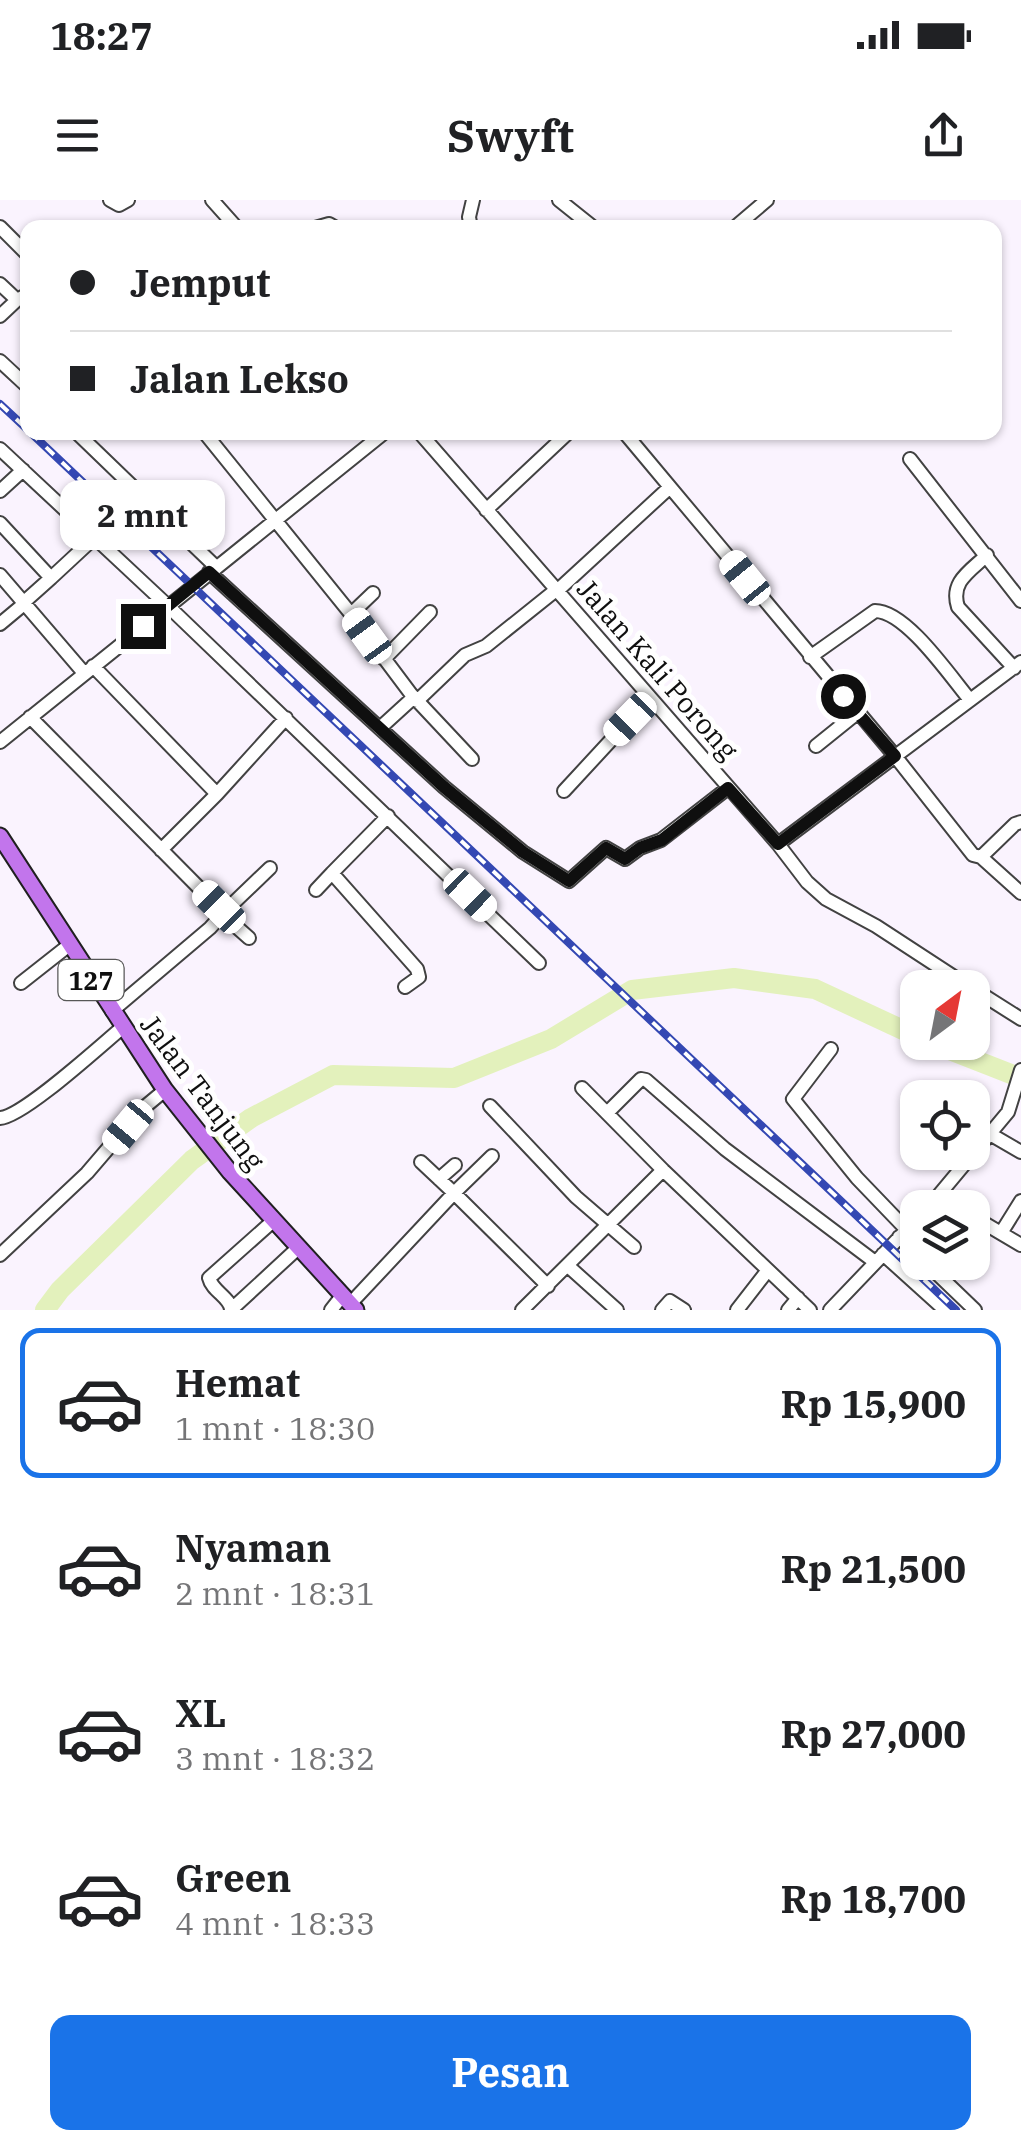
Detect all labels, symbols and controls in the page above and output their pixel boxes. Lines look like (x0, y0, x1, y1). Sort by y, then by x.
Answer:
text: 18:27 (50, 11, 153, 60)
text: Swyft (447, 106, 574, 164)
icon: menu (50, 108, 105, 163)
icon: share (916, 108, 971, 163)
text: Jemput (130, 258, 270, 307)
text: Jalan Lekso (130, 354, 349, 403)
callout: 2 mnt (61, 481, 226, 551)
text: 2 mnt (97, 494, 188, 536)
car (714, 545, 776, 611)
street label: Jalan Kali Porong (569, 571, 747, 767)
car (337, 603, 397, 669)
route end (121, 604, 166, 649)
route start (821, 674, 866, 719)
car (598, 687, 662, 751)
car (438, 863, 502, 927)
car (187, 875, 251, 939)
road number: 127 (58, 960, 124, 1000)
north arrow (900, 970, 990, 1060)
map controls (900, 970, 990, 1280)
street label: Jalan Tanjung (132, 1007, 274, 1177)
button: locate (900, 1080, 990, 1170)
car (97, 1094, 159, 1160)
button: layers (900, 1190, 990, 1280)
icon: car (55, 1358, 145, 1448)
text: Hemat (175, 1358, 300, 1407)
text: Rp 15,900 (780, 1379, 966, 1428)
text: 1 mnt · 18:30 (175, 1407, 375, 1449)
icon: car (55, 1523, 145, 1613)
text: Nyaman (175, 1523, 332, 1572)
text: Rp 21,500 (780, 1544, 966, 1593)
text: 2 mnt · 18:31 (175, 1572, 375, 1614)
icon: car (55, 1688, 145, 1778)
text: XL (175, 1688, 226, 1737)
text: Rp 27,000 (780, 1709, 966, 1758)
text: 3 mnt · 18:32 (175, 1737, 375, 1779)
icon: car (55, 1853, 145, 1943)
text: Green (175, 1853, 291, 1902)
text: Rp 18,700 (780, 1874, 966, 1923)
text: 4 mnt · 18:33 (175, 1902, 375, 1944)
button: Pesan (50, 2015, 971, 2130)

